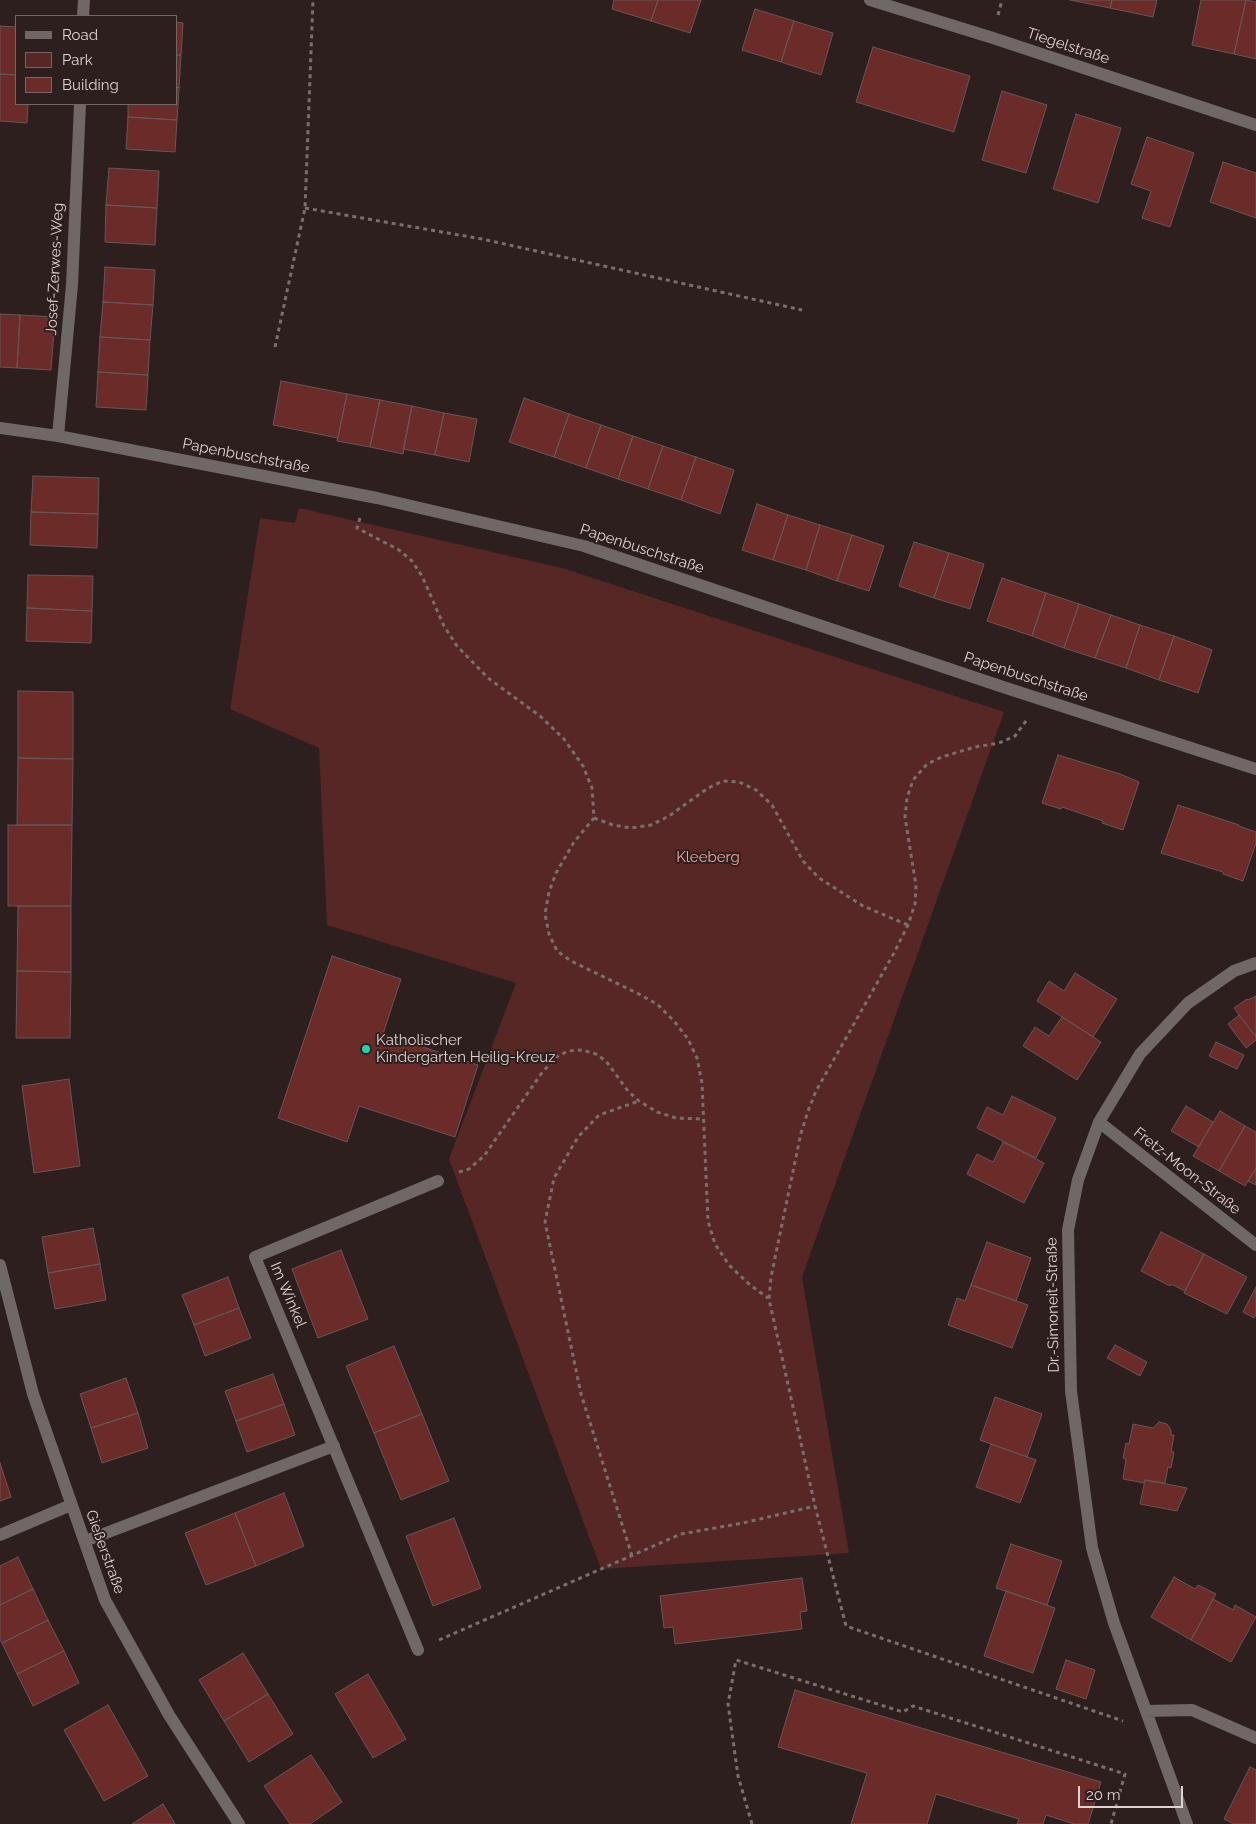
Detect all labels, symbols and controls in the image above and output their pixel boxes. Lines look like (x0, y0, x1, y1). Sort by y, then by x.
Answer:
legend (15, 15, 178, 105)
street label: Tiegelstraße (1024, 24, 1112, 68)
text: Road (62, 26, 98, 44)
text: Park (62, 51, 93, 69)
text: Building (62, 76, 119, 94)
street label: Josef-Zerwes-Weg (43, 202, 67, 336)
street label: Papenbuschstraße (181, 435, 311, 477)
street label: Papenbuschstraße (578, 520, 706, 578)
street label: Papenbuschstraße (962, 648, 1090, 706)
park label: Kleeberg (676, 848, 740, 866)
place label: Katholischer Kindergarten Heilig-Kreuz (376, 1031, 556, 1066)
marker: Katholischer Kindergarten Heilig-Kreuz (360, 1043, 372, 1055)
street label: Fretz-Moon-Straße (1130, 1124, 1244, 1218)
street label: Dr.-Simoneit-Straße (1043, 1237, 1063, 1373)
street label: Im Winkel (266, 1260, 310, 1330)
street label: Gießerstraße (82, 1508, 128, 1596)
scale bar (1081, 1776, 1186, 1808)
text: 20 m (1086, 1786, 1121, 1804)

